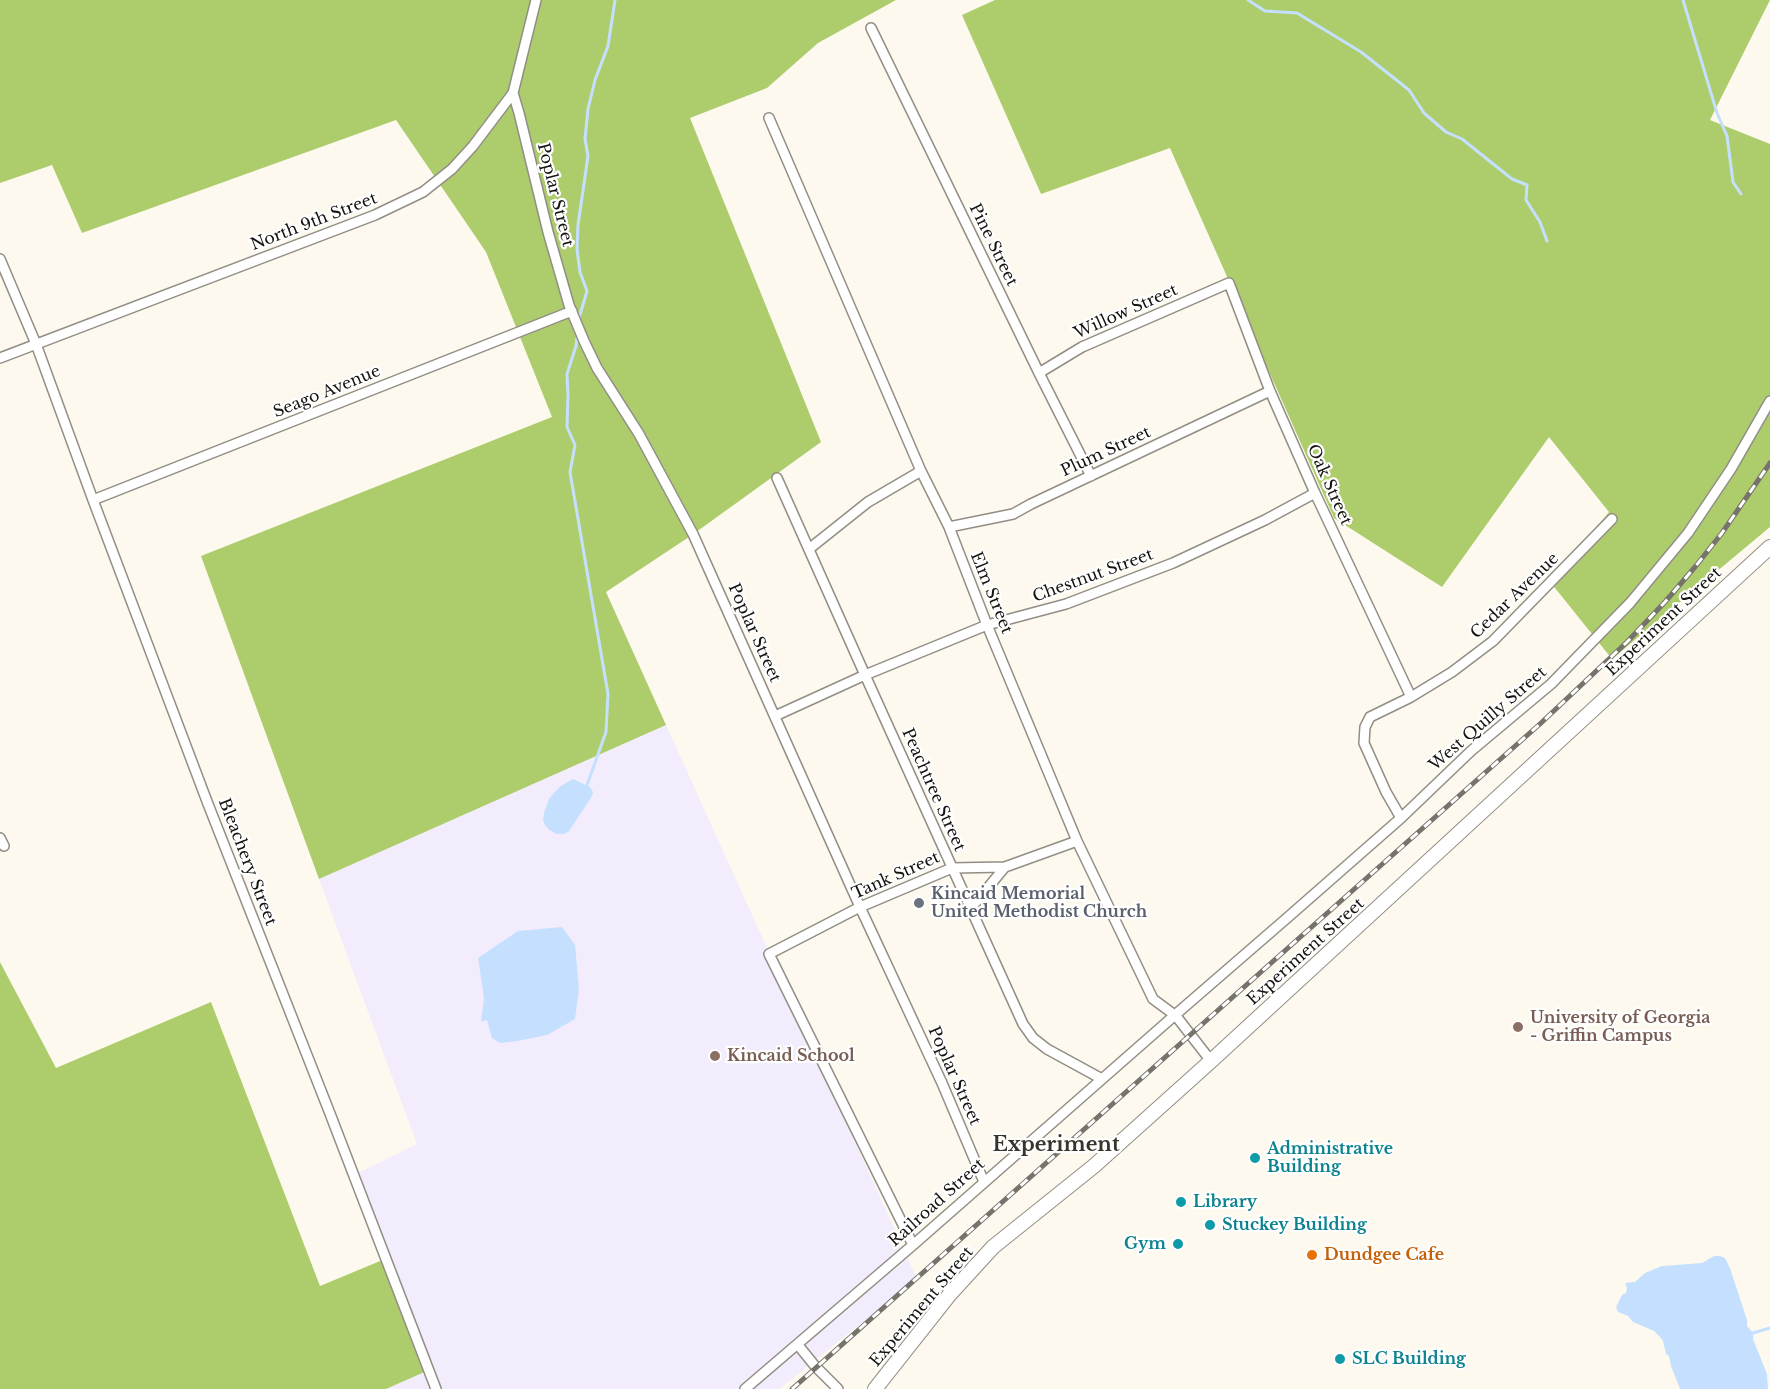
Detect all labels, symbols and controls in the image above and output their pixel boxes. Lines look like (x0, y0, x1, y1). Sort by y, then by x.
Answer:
street label: Poplar Street (533, 141, 577, 249)
street label: North 9th Street (248, 189, 380, 255)
street label: Pine Street (965, 201, 1021, 289)
street label: Willow Street (1071, 281, 1181, 343)
street label: Seago Avenue (271, 362, 383, 422)
street label: Plum Street (1058, 423, 1154, 481)
street label: Oak Street (1303, 442, 1355, 528)
street label: Chestnut Street (1030, 545, 1156, 607)
street label: Elm Street (966, 549, 1016, 637)
street label: Cedar Avenue (1467, 549, 1563, 643)
street label: Experiment Street (1602, 564, 1726, 680)
street label: Poplar Street (724, 581, 784, 685)
street label: West Quilly Street (1425, 663, 1551, 775)
street label: Peachtree Street (897, 725, 969, 855)
street label: Bleachery Street (214, 796, 280, 928)
street label: Tank Street (849, 848, 943, 904)
place label: Kincaid Memorial United Methodist Church (931, 884, 1147, 922)
street label: Experiment Street (1244, 894, 1368, 1010)
marker: Kincaid Memorial United Methodist Church (912, 896, 926, 910)
place label: University of Georgia - Griffin Campus (1530, 1008, 1710, 1046)
marker: University of Georgia - Griffin Campus (1511, 1020, 1525, 1034)
street label: Poplar Street (924, 1024, 984, 1128)
place label: Kincaid School (727, 1046, 855, 1066)
marker: Kincaid School (708, 1049, 722, 1063)
district label: Experiment (992, 1133, 1120, 1157)
place label: Administrative Building (1267, 1139, 1393, 1177)
marker: Administrative Building (1248, 1151, 1262, 1165)
street label: Railroad Street (885, 1155, 989, 1251)
place label: Library (1193, 1192, 1257, 1212)
marker: Library (1174, 1195, 1188, 1209)
place label: Stuckey Building (1222, 1215, 1367, 1235)
marker: Stuckey Building (1203, 1218, 1217, 1232)
place label: Gym (1124, 1234, 1166, 1254)
marker: Gym (1171, 1237, 1185, 1251)
street label: Experiment Street (866, 1243, 978, 1371)
place label: Dundgee Cafe (1324, 1245, 1444, 1265)
marker: Dundgee Cafe (1305, 1248, 1319, 1262)
place label: SLC Building (1352, 1349, 1466, 1369)
marker: SLC Building (1333, 1352, 1347, 1366)

